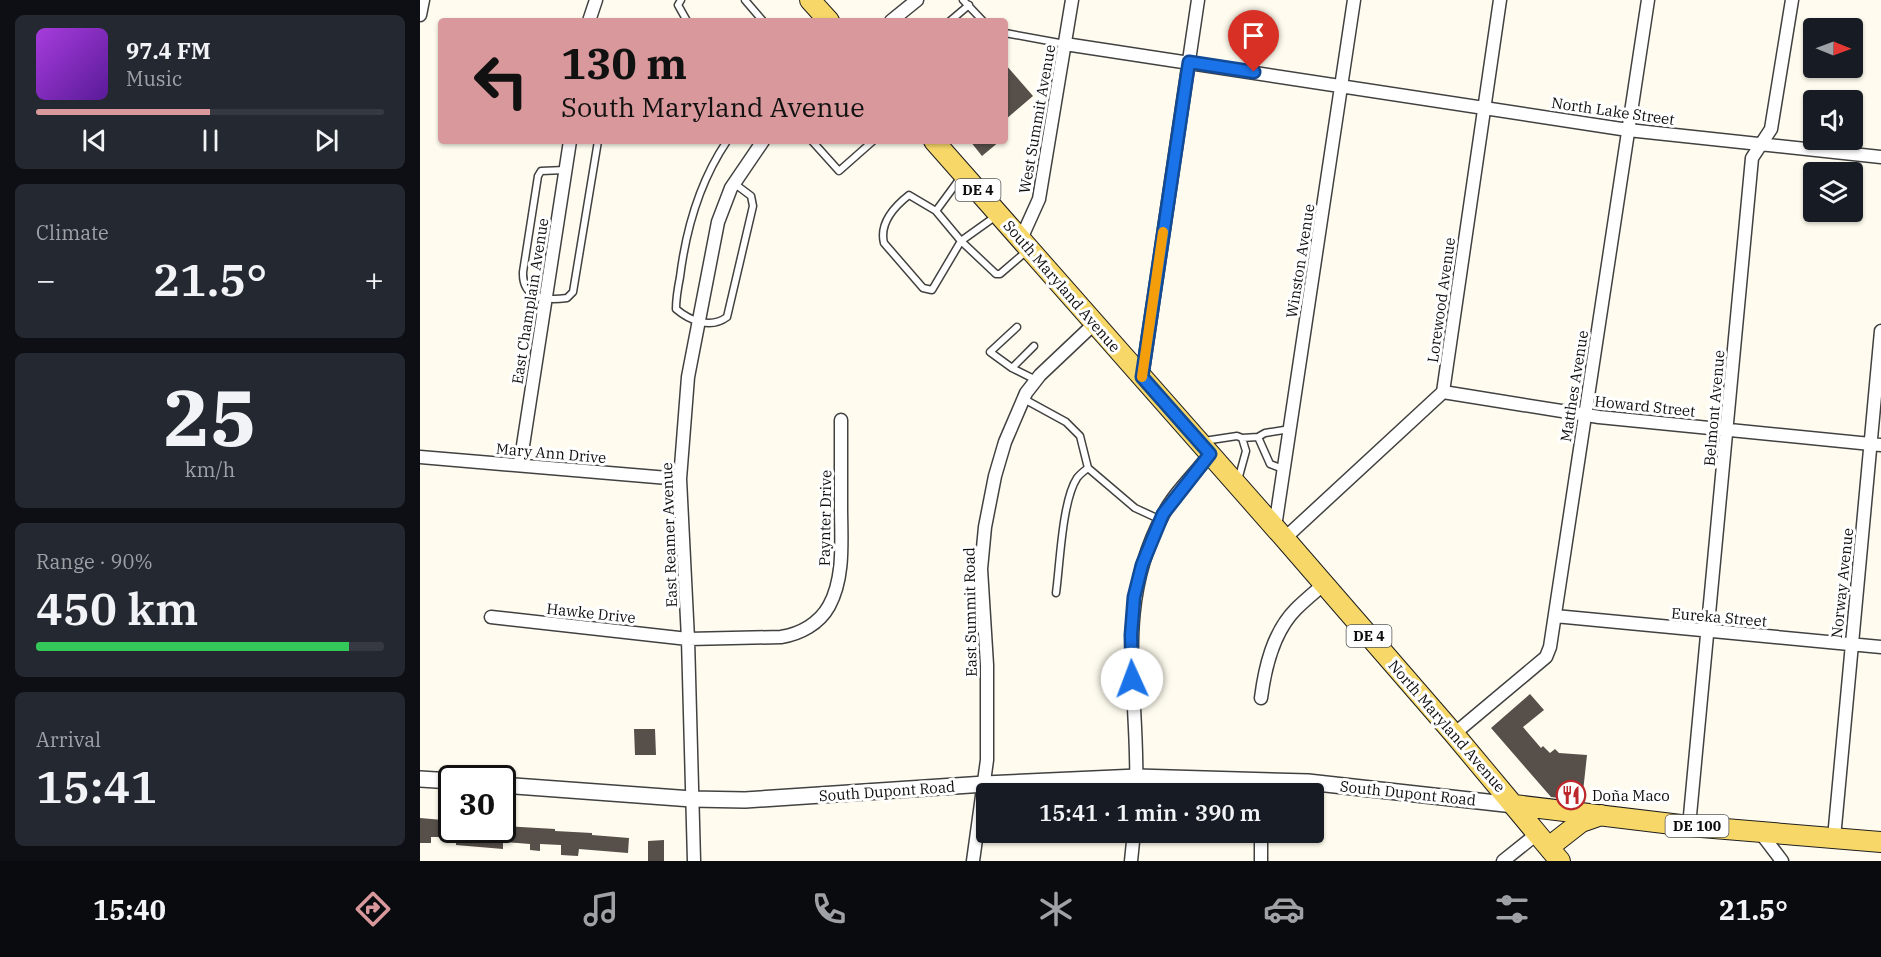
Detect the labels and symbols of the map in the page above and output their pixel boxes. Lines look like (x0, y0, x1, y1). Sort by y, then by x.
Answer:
pin (1228, 10, 1279, 72)
north arrow (1803, 18, 1863, 78)
street label: West Summit Avenue (1015, 43, 1059, 195)
street label: North Lake Street (1550, 93, 1676, 129)
road number: DE 4 (956, 179, 1000, 201)
street label: Winston Avenue (1282, 203, 1318, 319)
street label: South Maryland Avenue (999, 216, 1125, 356)
street label: East Champlain Avenue (507, 217, 553, 385)
street label: Lorewood Avenue (1423, 236, 1459, 364)
street label: Matthes Avenue (1556, 329, 1592, 443)
street label: Belmont Avenue (1699, 349, 1729, 467)
street label: Howard Street (1594, 391, 1696, 421)
street label: Mary Ann Drive (495, 439, 607, 467)
street label: East Reamer Avenue (657, 462, 681, 608)
street label: Paynter Drive (815, 470, 835, 566)
street label: Norway Avenue (1827, 527, 1857, 639)
street label: East Summit Road (959, 547, 981, 677)
street label: Hawke Drive (546, 599, 636, 627)
street label: Eureka Street (1670, 603, 1768, 631)
road number: DE 4 (1346, 625, 1392, 647)
position arrow (1100, 647, 1164, 711)
street label: North Maryland Avenue (1384, 656, 1510, 796)
speed limit sign: 30 (438, 765, 516, 843)
street label: South Dupont Road (1339, 776, 1477, 810)
street label: South Dupont Road (818, 777, 956, 805)
restaurant icon: Doña Maco (1555, 779, 1587, 811)
place label: Doña Maco (1592, 786, 1670, 805)
road number: DE 100 (1666, 815, 1728, 837)

